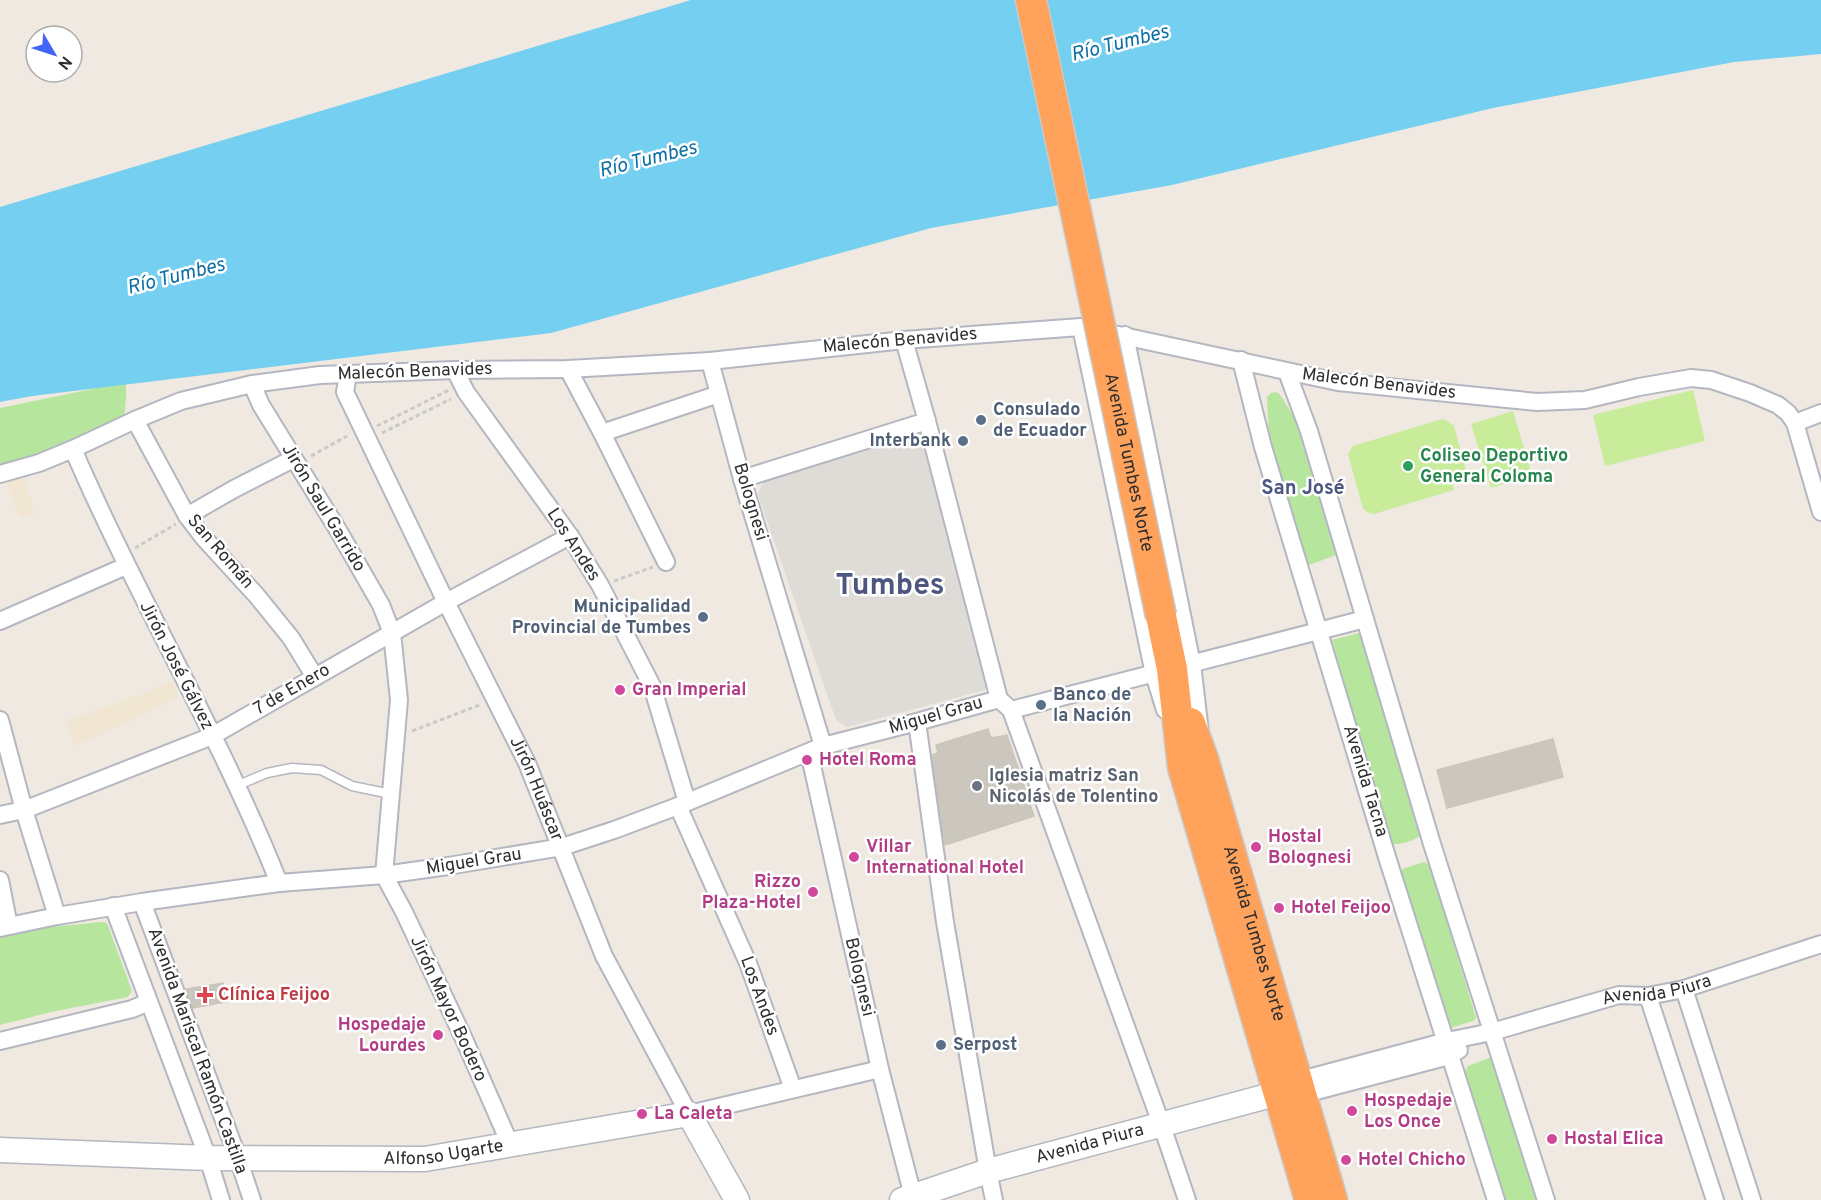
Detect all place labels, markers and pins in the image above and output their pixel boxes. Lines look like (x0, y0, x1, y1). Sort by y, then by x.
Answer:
place label: Consulado de Ecuador (993, 399, 1087, 443)
marker: Consulado de Ecuador (974, 413, 988, 427)
place label: Interbank (870, 430, 951, 453)
marker: Interbank (956, 434, 970, 448)
place label: Coliseo Deportivo General Coloma (1420, 445, 1568, 489)
marker: Coliseo Deportivo General Coloma (1401, 459, 1415, 473)
place label: Municipalidad Provincial de Tumbes (512, 596, 691, 640)
marker: Municipalidad Provincial de Tumbes (696, 610, 710, 624)
place label: Gran Imperial (632, 679, 746, 702)
marker: Gran Imperial (613, 683, 627, 697)
place label: Banco de la Nación (1053, 684, 1132, 728)
marker: Banco de la Nación (1034, 698, 1048, 712)
place label: Hotel Roma (819, 749, 916, 772)
marker: Hotel Roma (800, 753, 814, 767)
place label: Iglesia matriz San Nicolás de Tolentino (989, 765, 1158, 809)
marker: Iglesia matriz San Nicolás de Tolentino (970, 779, 984, 793)
place label: Hostal Bolognesi (1268, 826, 1351, 870)
place label: Villar International Hotel (866, 836, 1024, 880)
marker: Hostal Bolognesi (1249, 840, 1263, 854)
marker: Villar International Hotel (847, 850, 861, 864)
place label: Rizzo Plaza-Hotel (702, 871, 801, 915)
marker: Rizzo Plaza-Hotel (806, 885, 820, 899)
place label: Hotel Feijoo (1291, 897, 1391, 920)
marker: Hotel Feijoo (1272, 901, 1286, 915)
place label: Clínica Feijoo (218, 984, 330, 1007)
marker: Clínica Feijoo (196, 986, 214, 1004)
place label: Hospedaje Lourdes (338, 1014, 426, 1058)
marker: Hospedaje Lourdes (431, 1028, 445, 1042)
place label: Serpost (953, 1034, 1017, 1057)
marker: Serpost (934, 1038, 948, 1052)
place label: Hospedaje Los Once (1364, 1090, 1452, 1134)
place label: La Caleta (654, 1103, 732, 1126)
marker: Hospedaje Los Once (1345, 1104, 1359, 1118)
marker: La Caleta (635, 1107, 649, 1121)
place label: Hostal Elica (1564, 1128, 1664, 1151)
marker: Hostal Elica (1545, 1132, 1559, 1146)
place label: Hotel Chicho (1358, 1149, 1466, 1172)
marker: Hotel Chicho (1339, 1153, 1353, 1167)

